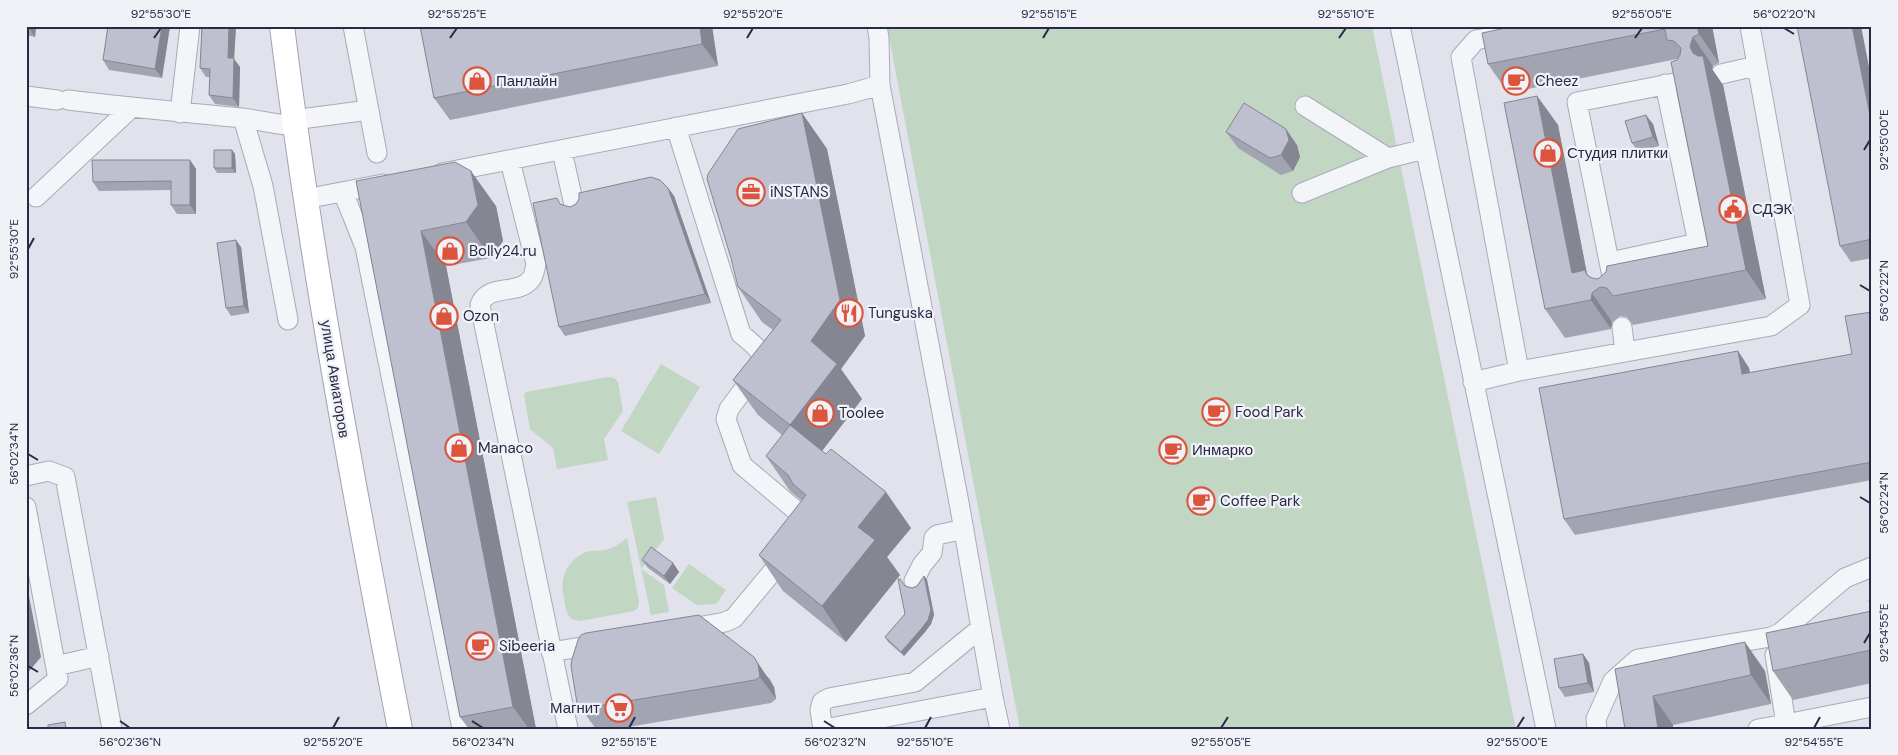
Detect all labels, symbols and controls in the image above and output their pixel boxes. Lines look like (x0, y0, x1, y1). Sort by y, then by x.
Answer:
text: 92°55'30"E (131, 6, 191, 22)
text: 92°55'25"E (427, 6, 487, 22)
text: 92°55'20"E (723, 6, 783, 22)
text: 92°55'15"E (1021, 6, 1077, 22)
text: 92°55'10"E (1318, 6, 1375, 22)
text: 92°55'05"E (1612, 6, 1672, 22)
text: 56°02'20"N (1753, 6, 1815, 22)
shop icon: Панлайн (462, 66, 492, 96)
cafe icon: Cheez (1501, 66, 1531, 96)
place label: Панлайн (496, 71, 557, 91)
place label: Cheez (1535, 71, 1578, 91)
text: 92°55'00"E (1876, 109, 1892, 171)
shop icon: Студия плитки (1533, 138, 1563, 168)
place label: Студия плитки (1567, 143, 1668, 163)
office icon: iNSTANS (736, 177, 766, 207)
place label: iNSTANS (770, 182, 829, 202)
public building icon: СДЭК (1718, 194, 1748, 224)
place label: СДЭК (1752, 199, 1792, 219)
text: 92°55'30"E (6, 219, 22, 279)
shop icon: Bolly24.ru (435, 236, 465, 266)
place label: Bolly24.ru (469, 241, 537, 261)
text: 56°02'22"N (1876, 260, 1892, 322)
restaurant icon: Tunguska (834, 298, 864, 328)
shop icon: Ozon (429, 301, 459, 331)
place label: Tunguska (868, 303, 933, 323)
place label: Ozon (463, 306, 499, 326)
street label: улица Авиаторов (316, 319, 354, 440)
cafe icon: Food Park (1201, 397, 1231, 427)
shop icon: Toolee (805, 398, 835, 428)
place label: Food Park (1235, 402, 1304, 422)
place label: Toolee (839, 403, 884, 423)
text: 56°02'34"N (6, 423, 22, 485)
shop icon: Manaco (444, 433, 474, 463)
cafe icon: Инмарко (1158, 435, 1188, 465)
place label: Manaco (478, 438, 533, 458)
place label: Инмарко (1192, 440, 1253, 460)
text: 56°02'24"N (1876, 472, 1892, 534)
cafe icon: Coffee Park (1186, 486, 1216, 516)
place label: Coffee Park (1220, 491, 1301, 511)
text: 92°54'55"E (1876, 603, 1892, 663)
cafe icon: Sibeeria (465, 631, 495, 661)
text: 56°02'36"N (6, 635, 22, 697)
place label: Sibeeria (499, 636, 555, 656)
supermarket icon: Магнит (604, 693, 634, 723)
place label: Магнит (550, 698, 600, 718)
text: 56°02'36"N (99, 734, 161, 750)
text: 92°55'20"E (303, 734, 363, 750)
text: 56°02'34"N (452, 734, 514, 750)
text: 92°55'15"E (601, 734, 657, 750)
text: 56°02'32"N (804, 734, 866, 750)
text: 92°55'10"E (897, 734, 954, 750)
text: 92°55'05"E (1191, 734, 1251, 750)
text: 92°55'00"E (1486, 734, 1548, 750)
text: 92°54'55"E (1784, 734, 1844, 750)

